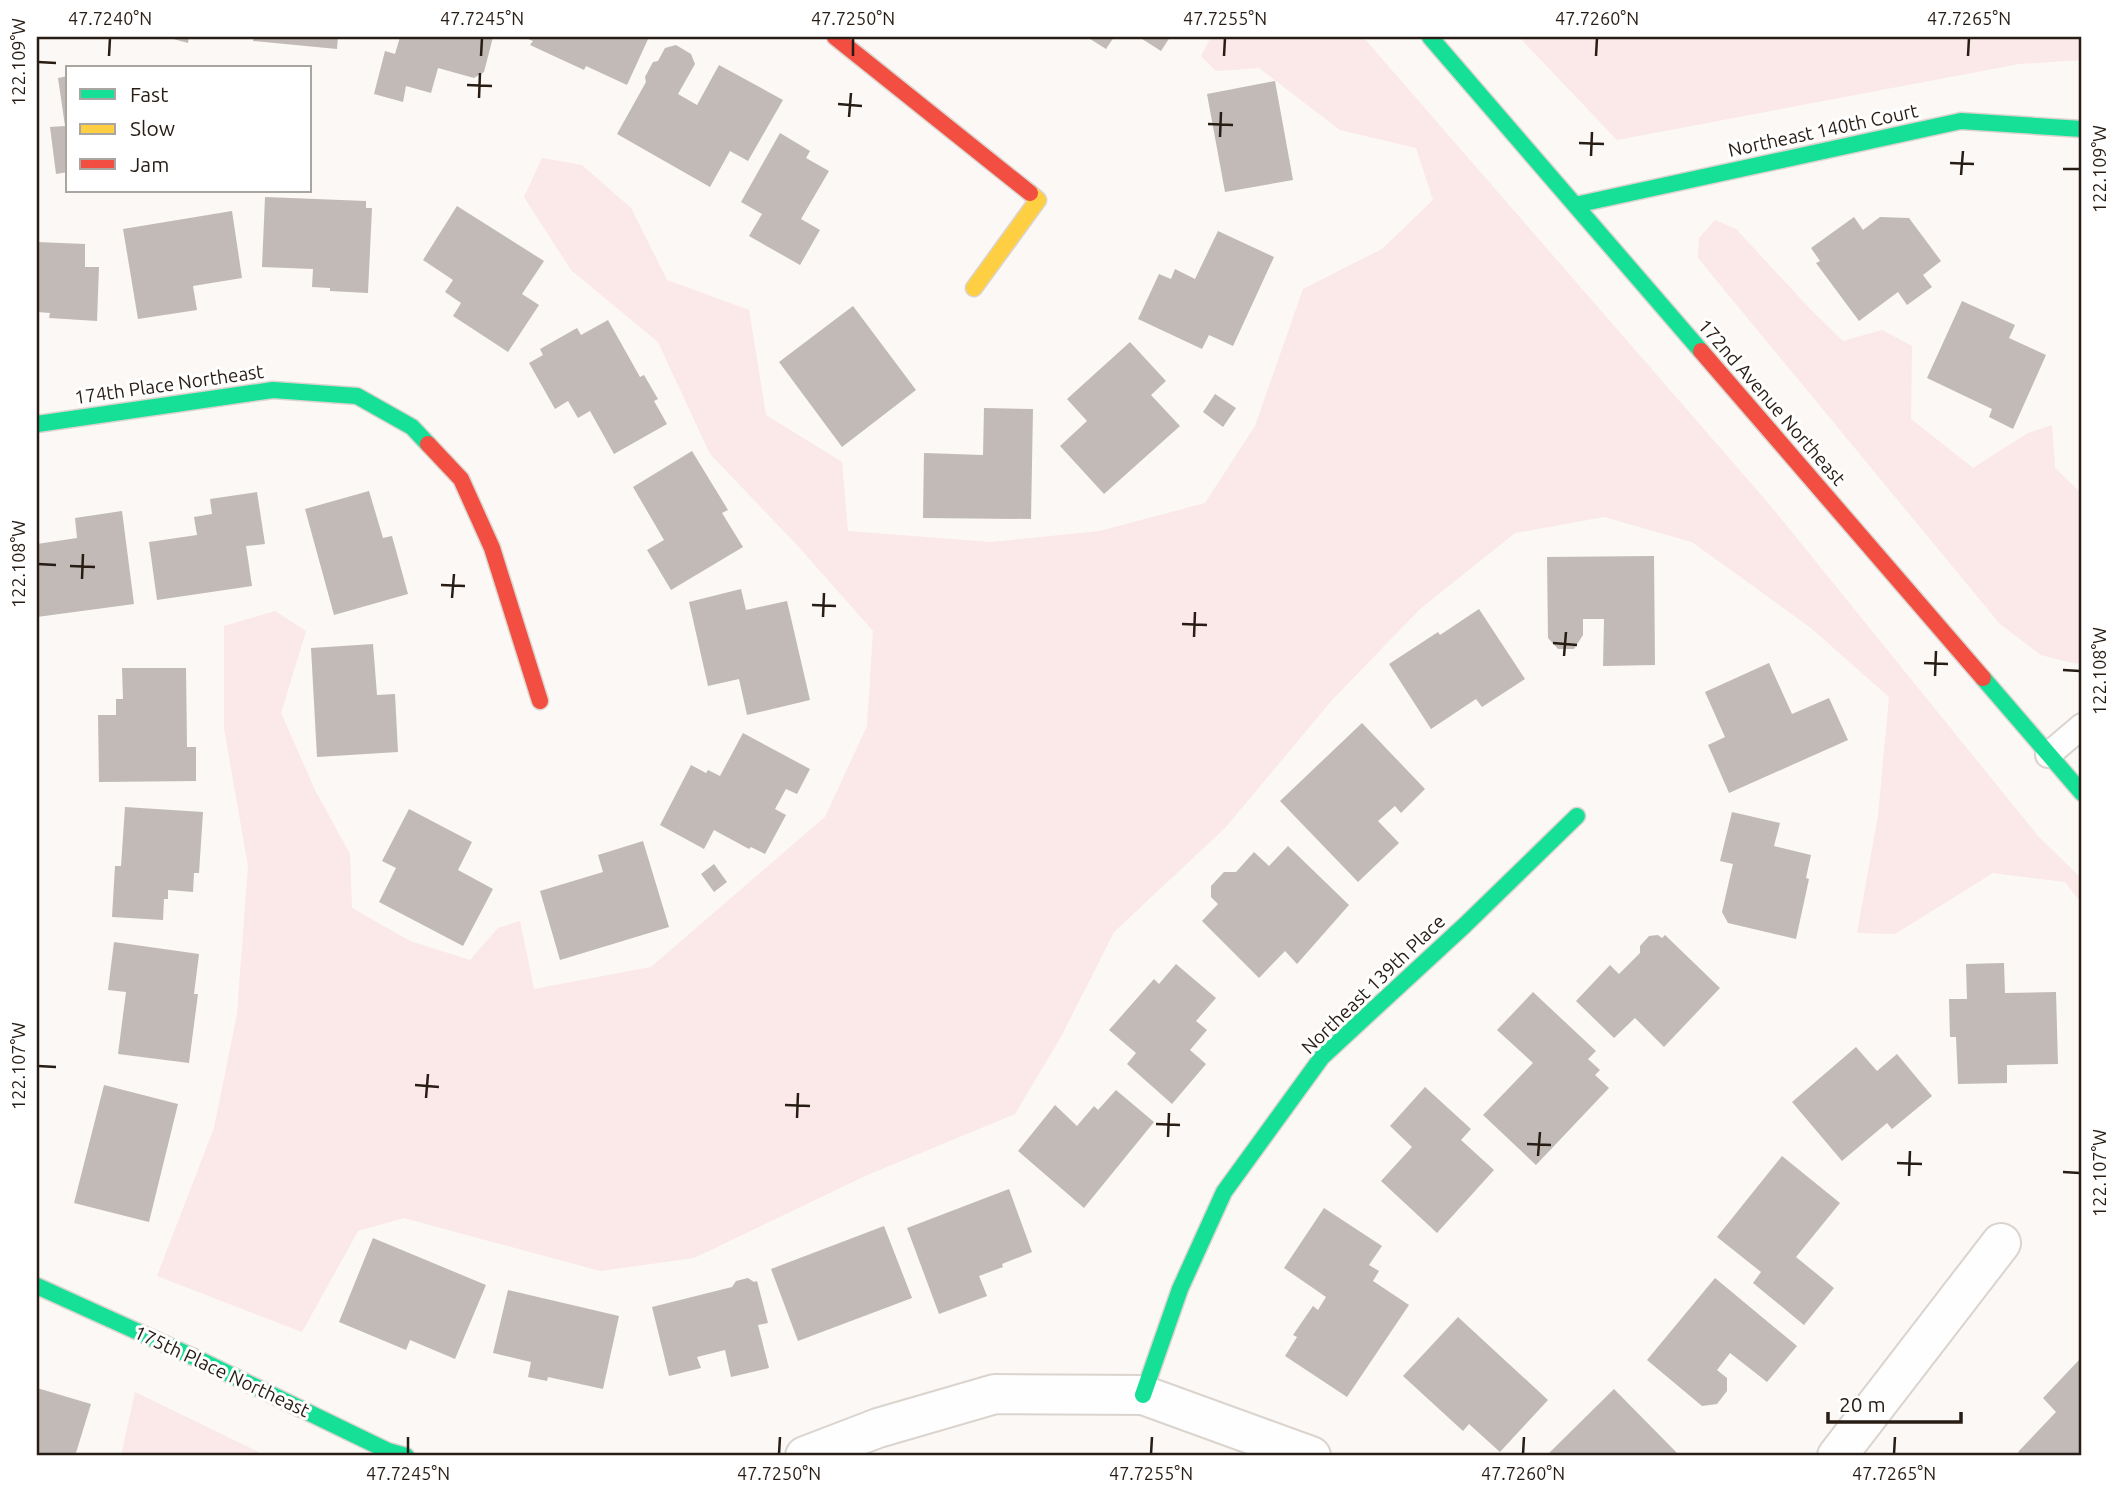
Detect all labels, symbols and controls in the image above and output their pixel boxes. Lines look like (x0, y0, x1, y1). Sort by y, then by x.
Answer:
text: 47.7240°N (68, 8, 152, 28)
text: 47.7245°N (440, 8, 524, 28)
text: 47.7250°N (811, 8, 895, 28)
text: 47.7255°N (1183, 8, 1267, 28)
text: 47.7260°N (1555, 8, 1639, 28)
text: 47.7265°N (1927, 8, 2011, 28)
text: 122.109°W (8, 18, 28, 106)
legend (66, 66, 312, 192)
text: Fast (130, 82, 168, 106)
street label: Northeast 140th Court (1726, 99, 1920, 161)
text: Slow (130, 116, 175, 140)
text: 122.109°W (2089, 125, 2109, 213)
text: Jam (130, 152, 169, 176)
street label: 172nd Avenue Northeast (1694, 314, 1851, 490)
street label: 174th Place Northeast (73, 360, 265, 408)
text: 122.108°W (8, 520, 28, 608)
text: 122.108°W (2089, 627, 2109, 715)
street label: Northeast 139th Place (1297, 910, 1449, 1058)
text: 122.107°W (8, 1022, 28, 1110)
text: 122.107°W (2089, 1129, 2109, 1217)
street label: 175th Place Northeast (131, 1321, 314, 1421)
scale bar (1828, 1381, 1962, 1425)
text: 20 m (1839, 1392, 1886, 1416)
text: 47.7245°N (366, 1463, 450, 1483)
text: 47.7250°N (737, 1463, 821, 1483)
text: 47.7255°N (1109, 1463, 1193, 1483)
text: 47.7260°N (1481, 1463, 1565, 1483)
text: 47.7265°N (1852, 1463, 1936, 1483)

